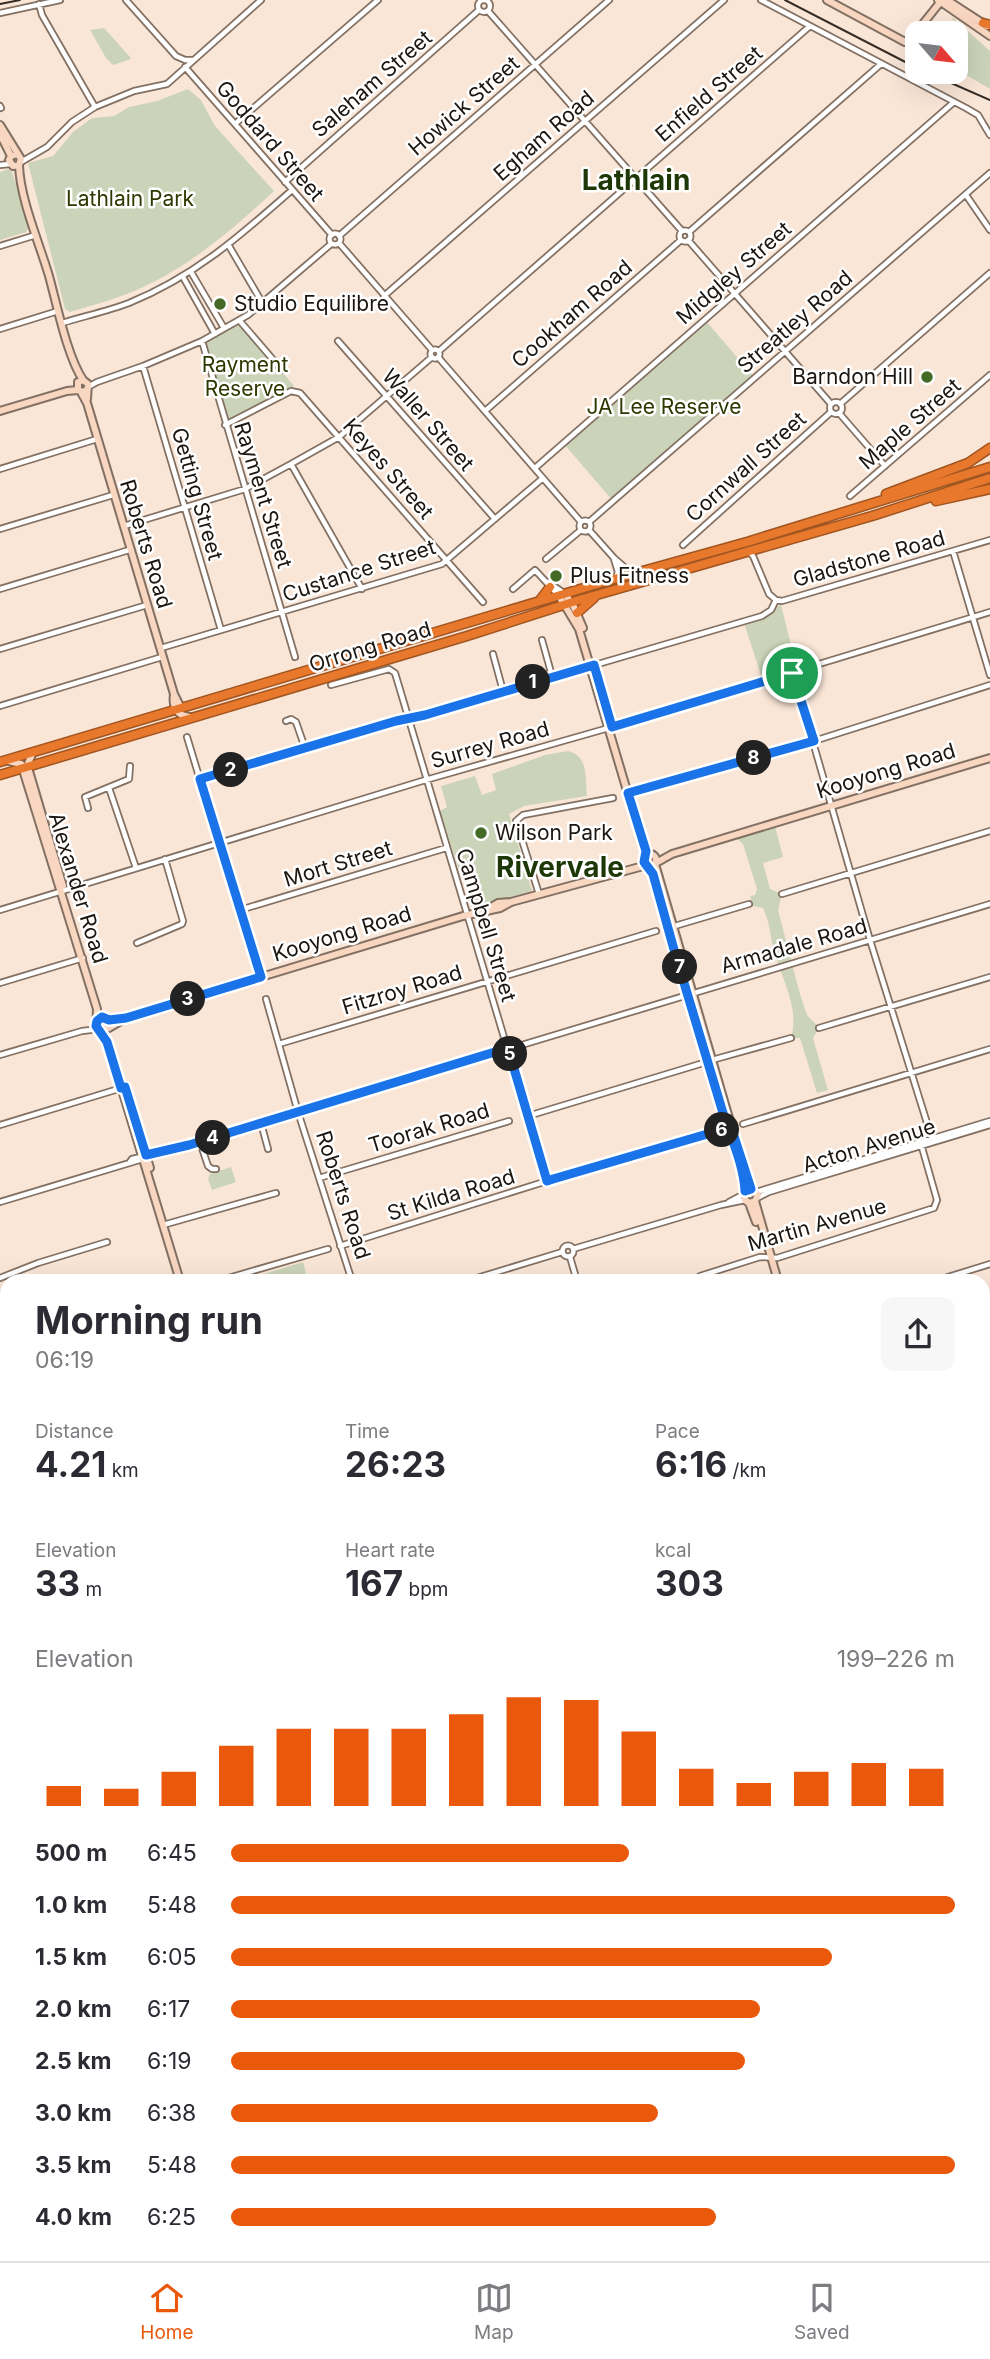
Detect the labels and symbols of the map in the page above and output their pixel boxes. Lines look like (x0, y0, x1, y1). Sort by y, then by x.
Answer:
north arrow (905, 21, 968, 84)
street label: Saleham Street (307, 25, 437, 142)
street label: Enfield Street (650, 40, 767, 147)
street label: Howick Street (403, 51, 524, 161)
street label: Goddard Street (211, 75, 330, 206)
street label: Egham Road (488, 85, 599, 186)
district label: Lathlain (582, 163, 690, 197)
park label: Lathlain Park (66, 186, 195, 211)
street label: Midgley Street (671, 216, 796, 329)
street label: Cookham Road (506, 255, 637, 373)
street label: Streatley Road (732, 265, 857, 378)
place label: Studio Equilibre (234, 291, 389, 316)
marker: Studio Equilibre (212, 296, 228, 312)
park label: Rayment Reserve (202, 352, 288, 401)
street label: Waller Street (377, 364, 480, 476)
place label: Barndon Hill (792, 364, 913, 389)
marker: Barndon Hill (919, 369, 935, 385)
street label: Maple Street (854, 373, 966, 474)
park label: JA Lee Reserve (587, 394, 741, 419)
street label: Cornwall Street (680, 406, 811, 527)
street label: Keyes Street (338, 413, 439, 524)
street label: Rayment Street (229, 419, 298, 571)
street label: Getting Street (167, 425, 228, 563)
street label: Roberts Road (115, 476, 178, 611)
street label: Gladstone Road (790, 525, 948, 592)
street label: Custance Street (279, 534, 439, 607)
place label: Plus Fitness (570, 563, 689, 588)
marker: Plus Fitness (548, 568, 564, 584)
street label: Orrong Road (306, 616, 434, 677)
pin (762, 643, 822, 703)
pin: 1 (516, 664, 550, 700)
street label: Surrey Road (428, 716, 552, 773)
street label: Kooyong Road (813, 738, 958, 804)
pin: 8 (736, 740, 772, 776)
pin: 2 (214, 752, 248, 788)
street label: Alexander Road (44, 809, 113, 966)
place label: Wilson Park (495, 820, 613, 845)
marker: Wilson Park (473, 825, 489, 841)
street label: Mort Street (281, 835, 395, 892)
street label: Campbell Street (451, 845, 522, 1005)
district label: Rivervale (496, 850, 624, 884)
street label: Kooyong Road (269, 901, 414, 967)
street label: Armadale Road (718, 913, 870, 978)
pin: 7 (662, 950, 698, 984)
street label: Fitzroy Road (339, 959, 465, 1020)
pin: 3 (170, 982, 206, 1016)
pin: 5 (492, 1036, 528, 1072)
street label: Toorak Road (365, 1097, 492, 1158)
pin: 6 (704, 1112, 740, 1148)
street label: Acton Avenue (799, 1113, 938, 1178)
pin: 4 (196, 1120, 230, 1156)
street label: Roberts Road (311, 1128, 376, 1262)
street label: St Kilda Road (384, 1163, 518, 1226)
street label: Martin Avenue (745, 1193, 889, 1256)

